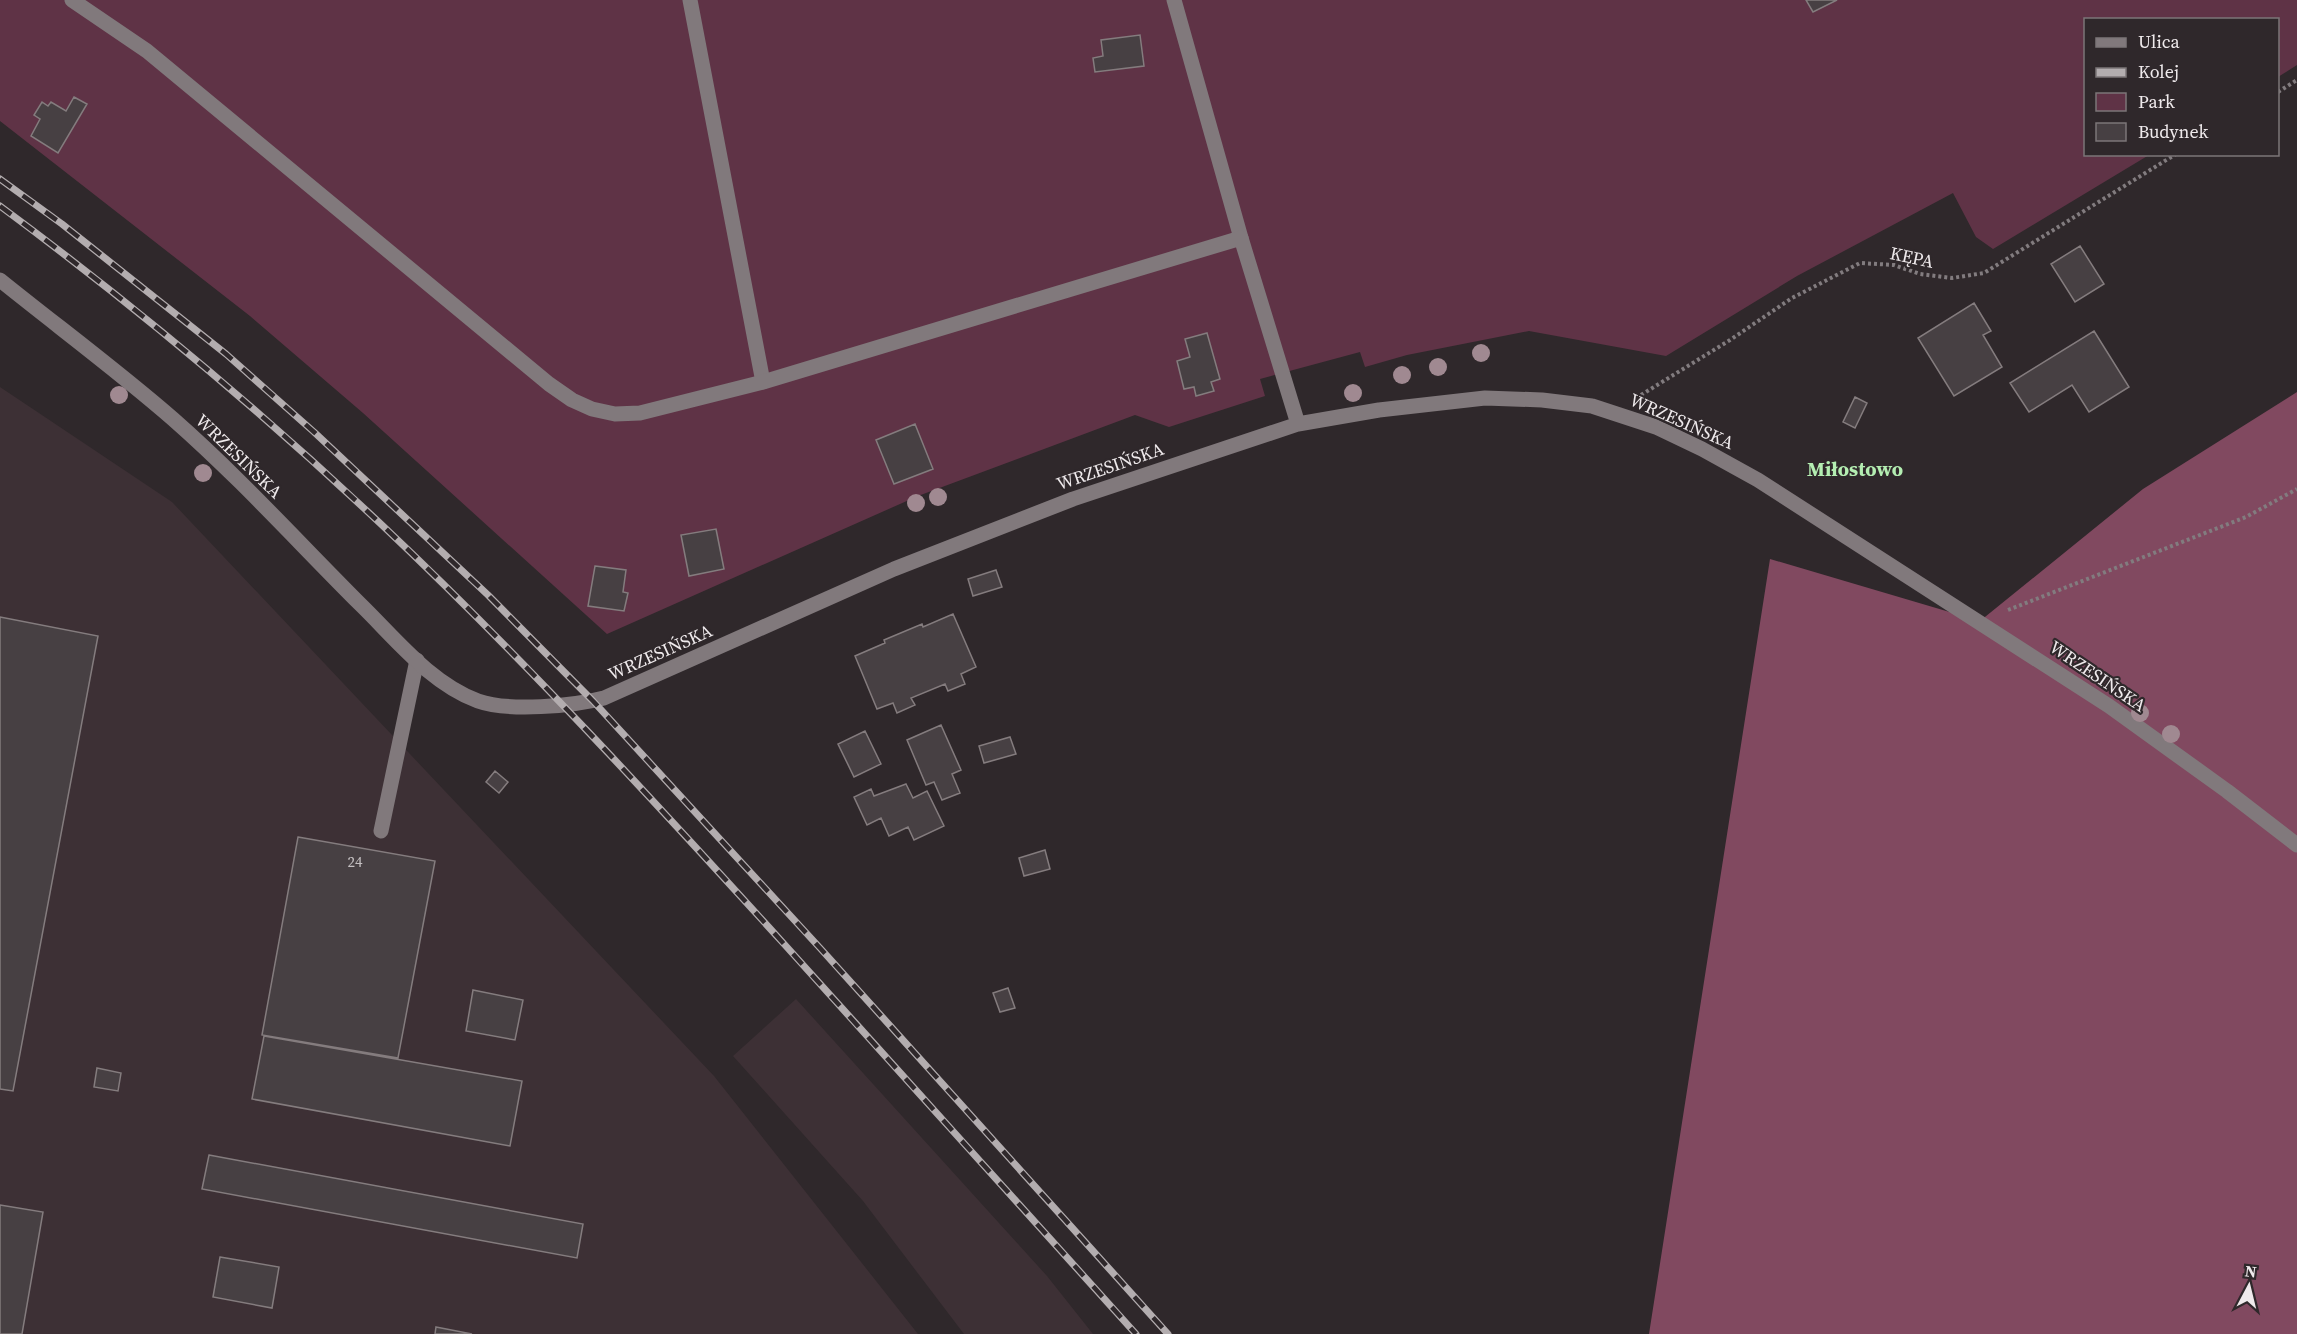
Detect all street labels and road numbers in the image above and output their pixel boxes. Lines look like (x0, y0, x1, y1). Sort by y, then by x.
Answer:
street label: KĘPA (1888, 240, 1936, 274)
street label: WRZESIŃSKA (1626, 387, 1738, 455)
street label: WRZESIŃSKA (190, 408, 288, 504)
street label: WRZESIŃSKA (1053, 436, 1167, 496)
street label: WRZESIŃSKA (604, 618, 716, 686)
street label: WRZESIŃSKA (2045, 634, 2151, 718)

